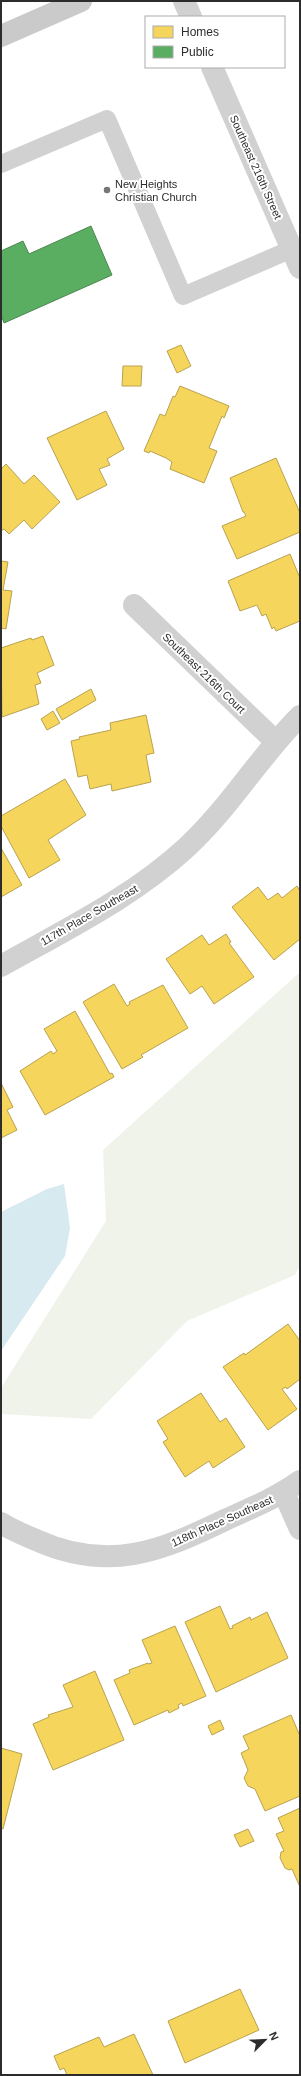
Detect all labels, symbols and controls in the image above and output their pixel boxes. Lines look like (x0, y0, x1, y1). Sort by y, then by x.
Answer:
legend (145, 16, 285, 68)
text: Homes (181, 25, 219, 39)
text: Public (181, 45, 214, 59)
street label: Southeast 216th Street (228, 113, 284, 221)
place label: New Heights Christian Church (115, 178, 197, 203)
marker: New Heights Christian Church (102, 185, 112, 195)
street label: Southeast 216th Court (160, 630, 248, 716)
street label: 117th Place Southeast (38, 882, 140, 948)
street label: 118th Place Southeast (169, 1493, 275, 1549)
north arrow (245, 2020, 285, 2060)
text: N (267, 2030, 281, 2042)

